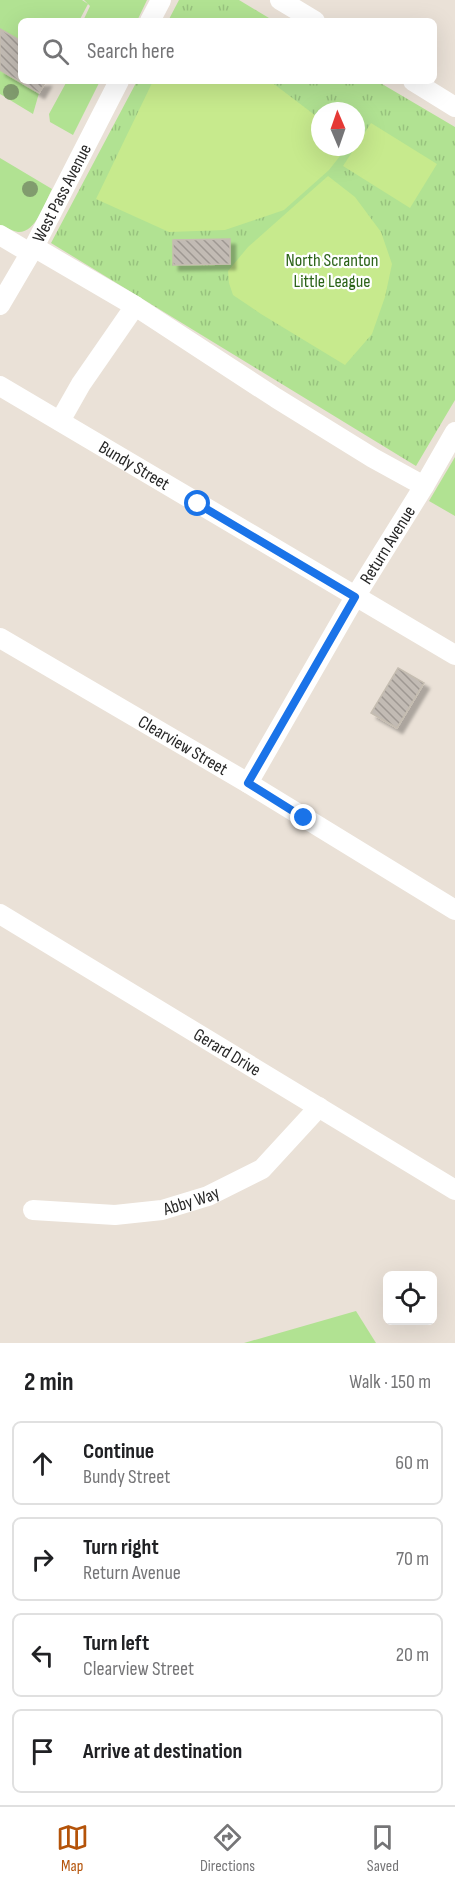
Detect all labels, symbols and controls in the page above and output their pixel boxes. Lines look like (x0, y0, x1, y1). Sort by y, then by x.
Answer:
search box (18, 18, 437, 84)
icon: search (39, 35, 72, 68)
text: Search here (87, 38, 174, 65)
north arrow (311, 102, 365, 156)
street label: West Pass Avenue (28, 140, 96, 246)
park label: North Scranton Little League (285, 250, 379, 292)
street label: Bundy Street (95, 436, 174, 495)
route start (184, 490, 210, 516)
street label: Return Avenue (355, 502, 420, 588)
street label: Clearview Street (134, 711, 232, 780)
route end (290, 804, 316, 830)
street label: Gerard Drive (190, 1024, 265, 1080)
street label: Abby Way (160, 1182, 223, 1220)
map controls (383, 1271, 437, 1325)
button: locate (383, 1271, 437, 1325)
text: 2 min (24, 1367, 74, 1398)
text: Walk · 150 m (349, 1370, 431, 1394)
text: Continue (83, 1438, 154, 1465)
icon: ahead (26, 1447, 59, 1480)
text: 60 m (395, 1451, 429, 1475)
text: Bundy Street (83, 1465, 170, 1489)
text: Turn right (83, 1534, 159, 1561)
icon: right (26, 1543, 59, 1576)
text: 70 m (396, 1547, 429, 1571)
text: Return Avenue (83, 1561, 181, 1585)
text: Turn left (83, 1630, 149, 1657)
icon: left (26, 1639, 59, 1672)
text: 20 m (396, 1643, 429, 1667)
text: Clearview Street (83, 1657, 194, 1681)
icon: arrive (26, 1735, 59, 1768)
text: Arrive at destination (83, 1738, 242, 1765)
tab: Map (56, 1821, 89, 1876)
tab: Directions (200, 1821, 255, 1876)
tab: Saved (366, 1821, 399, 1876)

